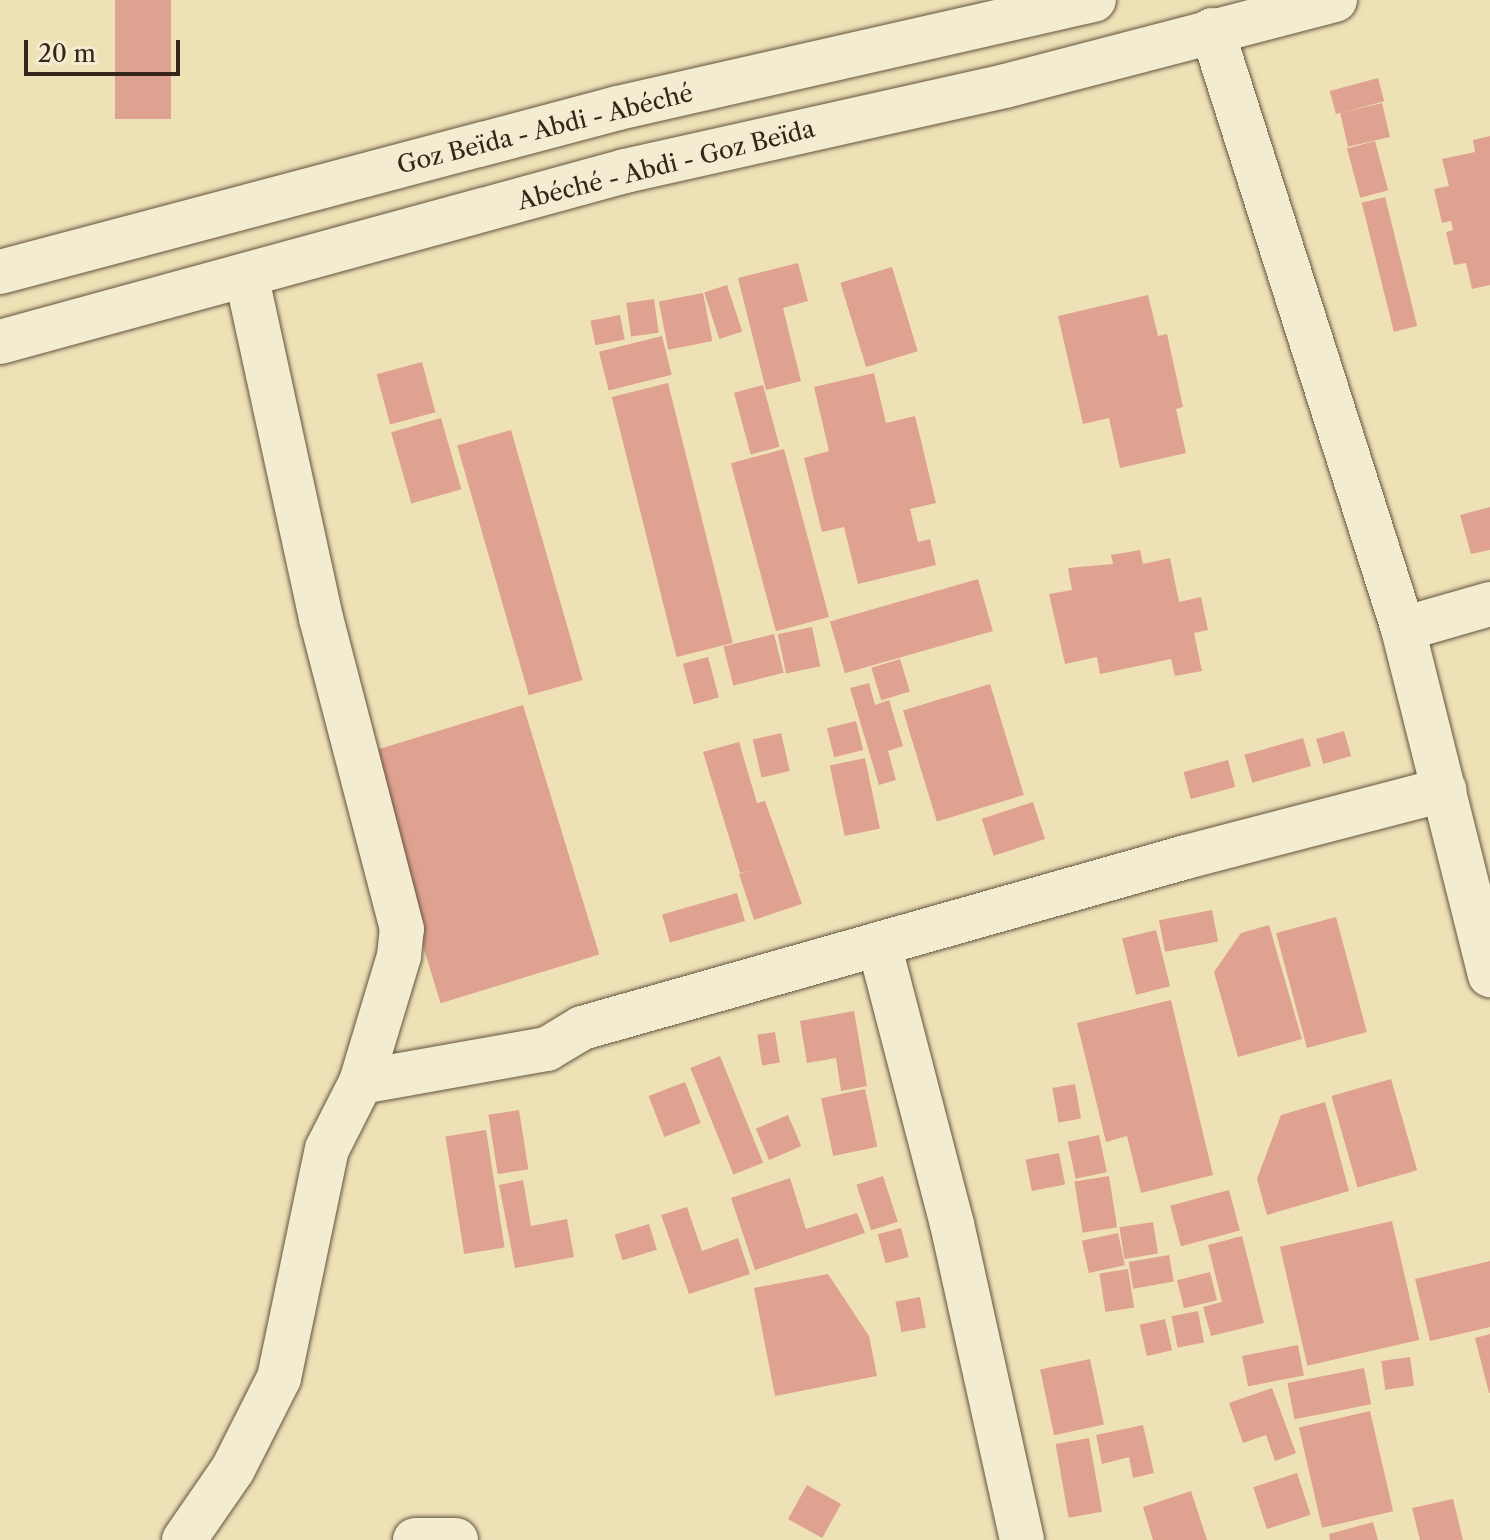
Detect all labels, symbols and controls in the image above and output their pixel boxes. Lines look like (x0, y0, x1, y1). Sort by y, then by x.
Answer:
scale bar (28, 24, 184, 74)
text: 20 m (38, 39, 96, 68)
street label: Goz Beïda - Abdi - Abéché (393, 78, 697, 180)
street label: Abéché - Abdi - Goz Beïda (514, 114, 818, 216)

